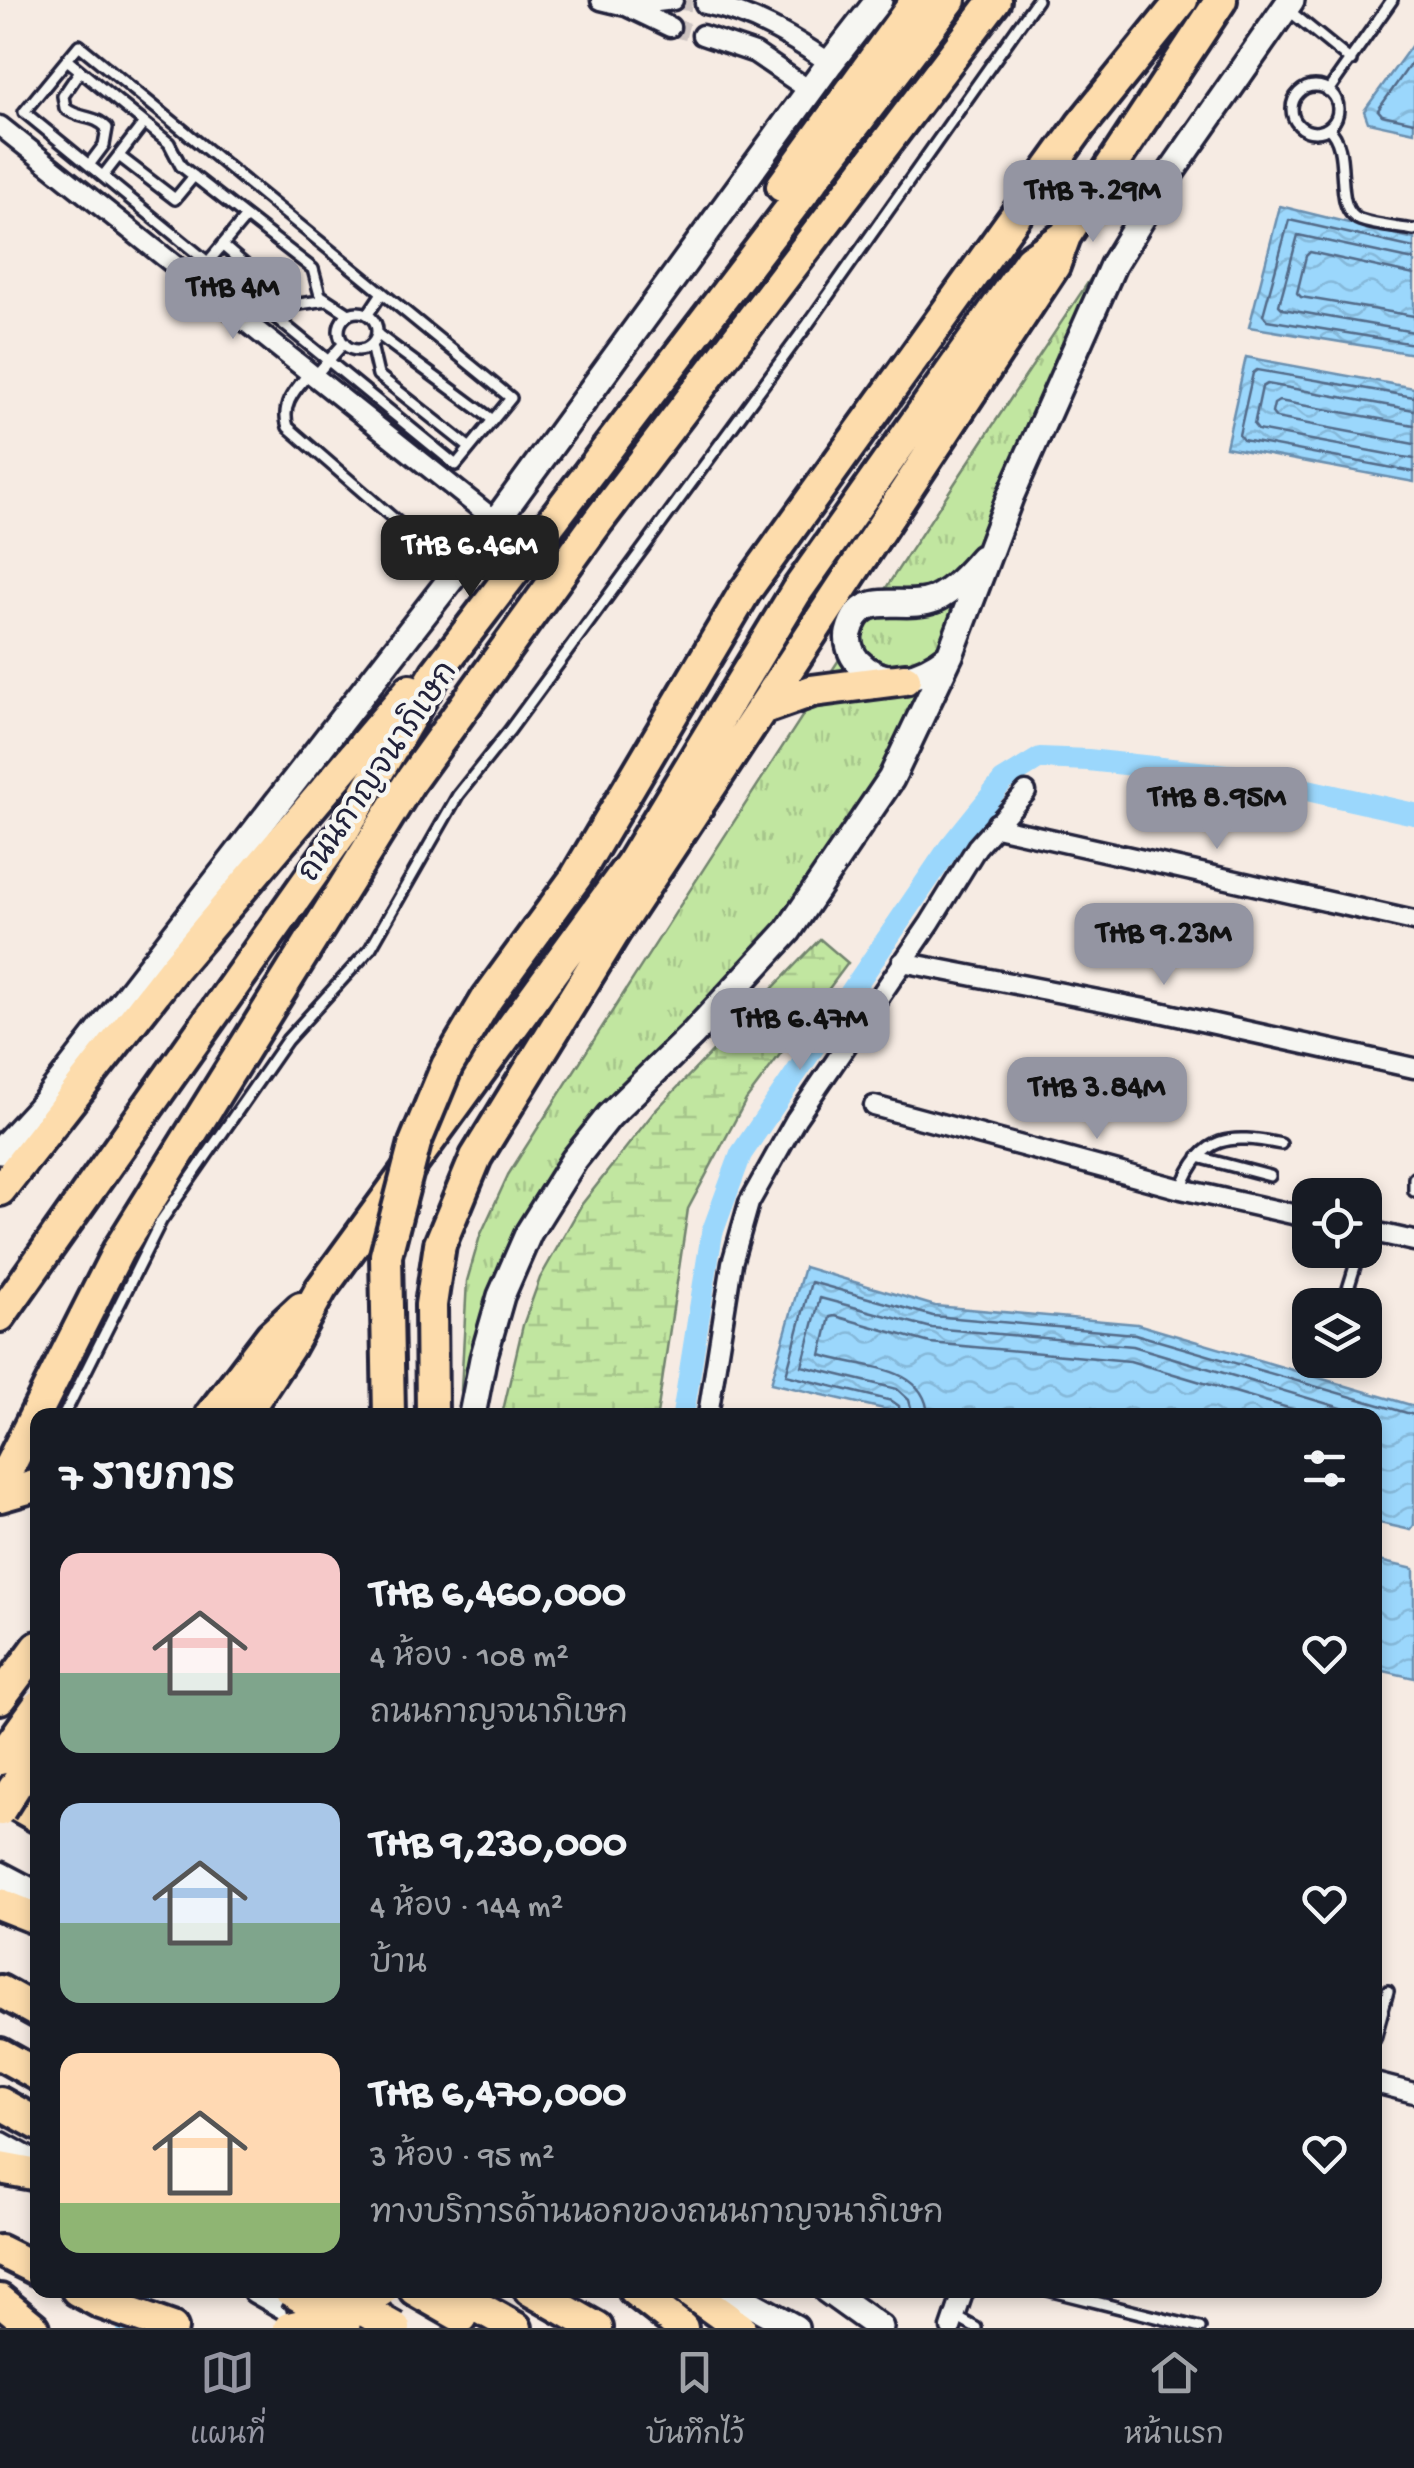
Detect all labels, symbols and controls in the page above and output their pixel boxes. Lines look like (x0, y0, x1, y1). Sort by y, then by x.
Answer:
pin: THB 7.29M (979, 160, 1207, 245)
text: THB 7.29M (1025, 173, 1161, 211)
pin: THB 4M (152, 257, 314, 342)
text: THB 4M (187, 270, 279, 308)
pin: THB 6.46M (356, 515, 584, 600)
text: THB 6.46M (403, 528, 537, 566)
street label: ถนนกาญจนาภิเษก (289, 653, 468, 891)
pin: THB 8.95M (1103, 767, 1331, 852)
text: THB 8.95M (1148, 780, 1286, 818)
pin: THB 9.23M (1050, 903, 1278, 988)
text: THB 9.23M (1096, 916, 1232, 954)
pin: THB 6.47M (686, 988, 914, 1073)
text: THB 6.47M (733, 1001, 867, 1039)
pin: THB 3.84M (983, 1057, 1211, 1142)
text: THB 3.84M (1029, 1070, 1165, 1108)
map controls (1292, 1178, 1382, 1378)
button: locate (1292, 1178, 1382, 1268)
button: layers (1292, 1288, 1382, 1378)
icon: filters (1297, 1441, 1352, 1496)
text: 7 รายการ (60, 1456, 235, 1505)
text: THB 6,460,000 (370, 1572, 626, 1621)
icon: home (140, 1593, 260, 1713)
icon: heart (1297, 1626, 1352, 1681)
text: 4 ห้อง · 108 m² (370, 1640, 569, 1678)
text: ถนนกาญจนาภิเษก (370, 1697, 628, 1735)
text: THB 9,230,000 (370, 1822, 627, 1871)
icon: home (140, 1843, 260, 1963)
icon: heart (1297, 1876, 1352, 1931)
text: 4 ห้อง · 144 m² (370, 1890, 563, 1928)
text: บ้าน (370, 1947, 427, 1985)
text: THB 6,470,000 (370, 2072, 626, 2121)
icon: home (140, 2093, 260, 2213)
icon: heart (1297, 2126, 1352, 2181)
text: 3 ห้อง · 95 m² (370, 2140, 554, 2178)
text: ทางบริการด้านนอกของถนนกาญจนาภิเษก (370, 2197, 944, 2235)
tab: แผนที่ (190, 2345, 266, 2454)
tab: บันทึกไว้ (646, 2345, 744, 2454)
tab: หน้าแรก (1124, 2345, 1224, 2454)

